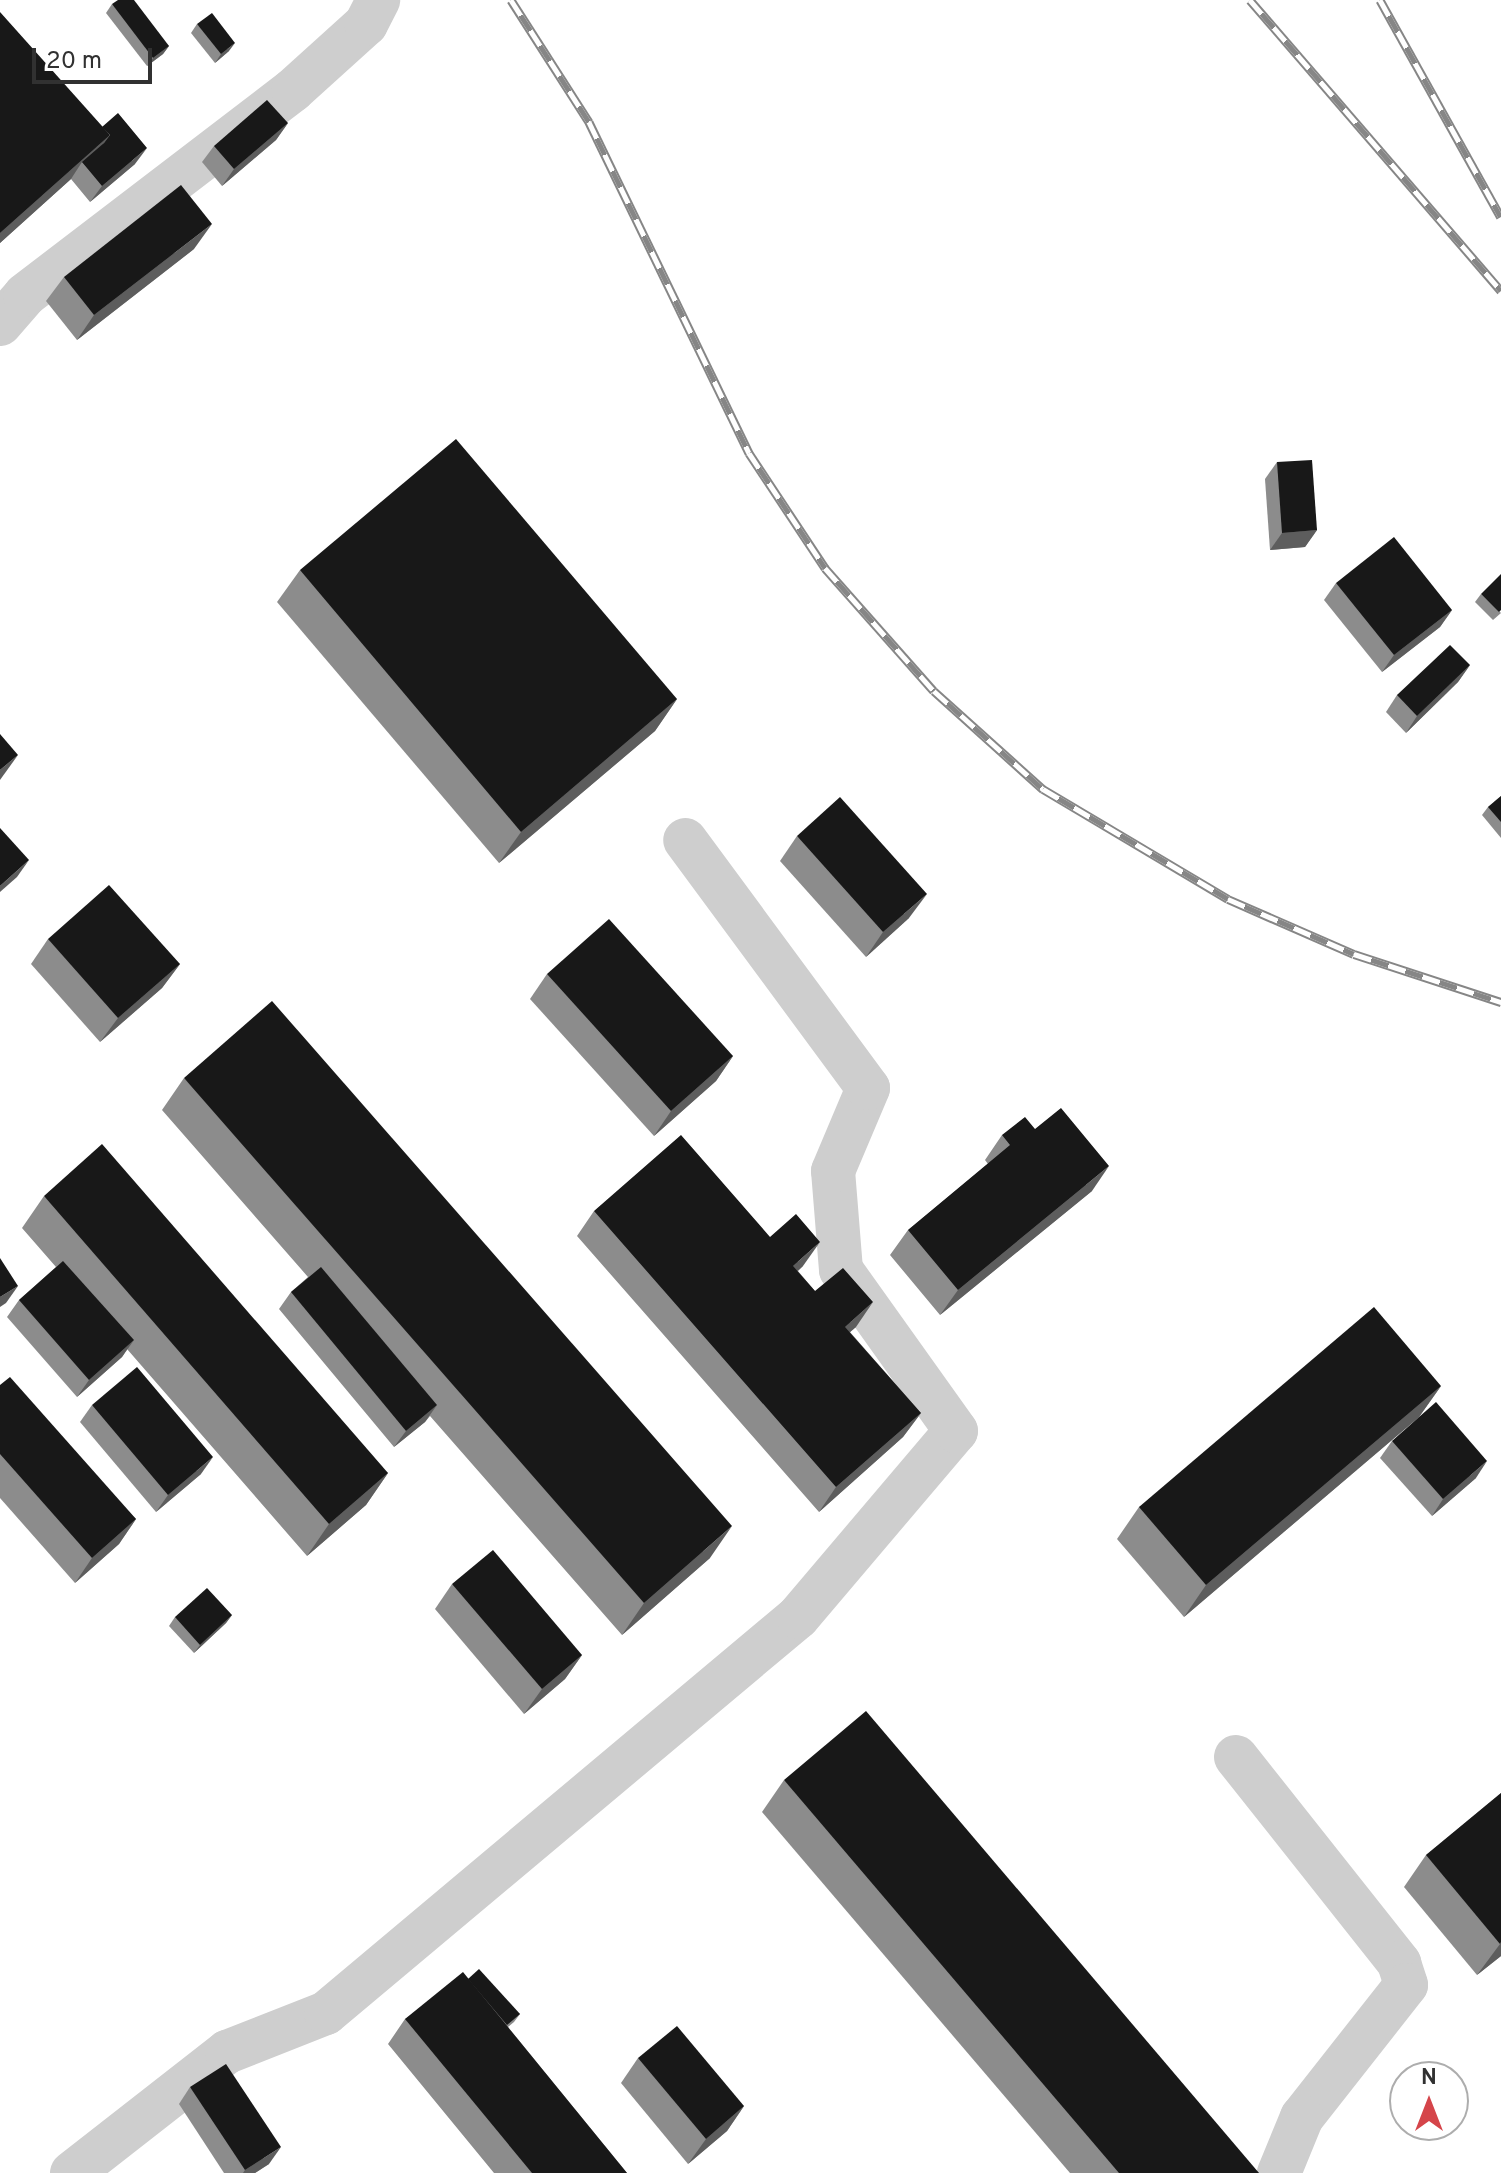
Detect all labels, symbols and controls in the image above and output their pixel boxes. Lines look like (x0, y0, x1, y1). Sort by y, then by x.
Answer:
scale bar (36, 32, 156, 82)
text: 20 m (46, 47, 102, 77)
north arrow (1389, 2061, 1469, 2141)
text: N (1421, 2065, 1437, 2092)

